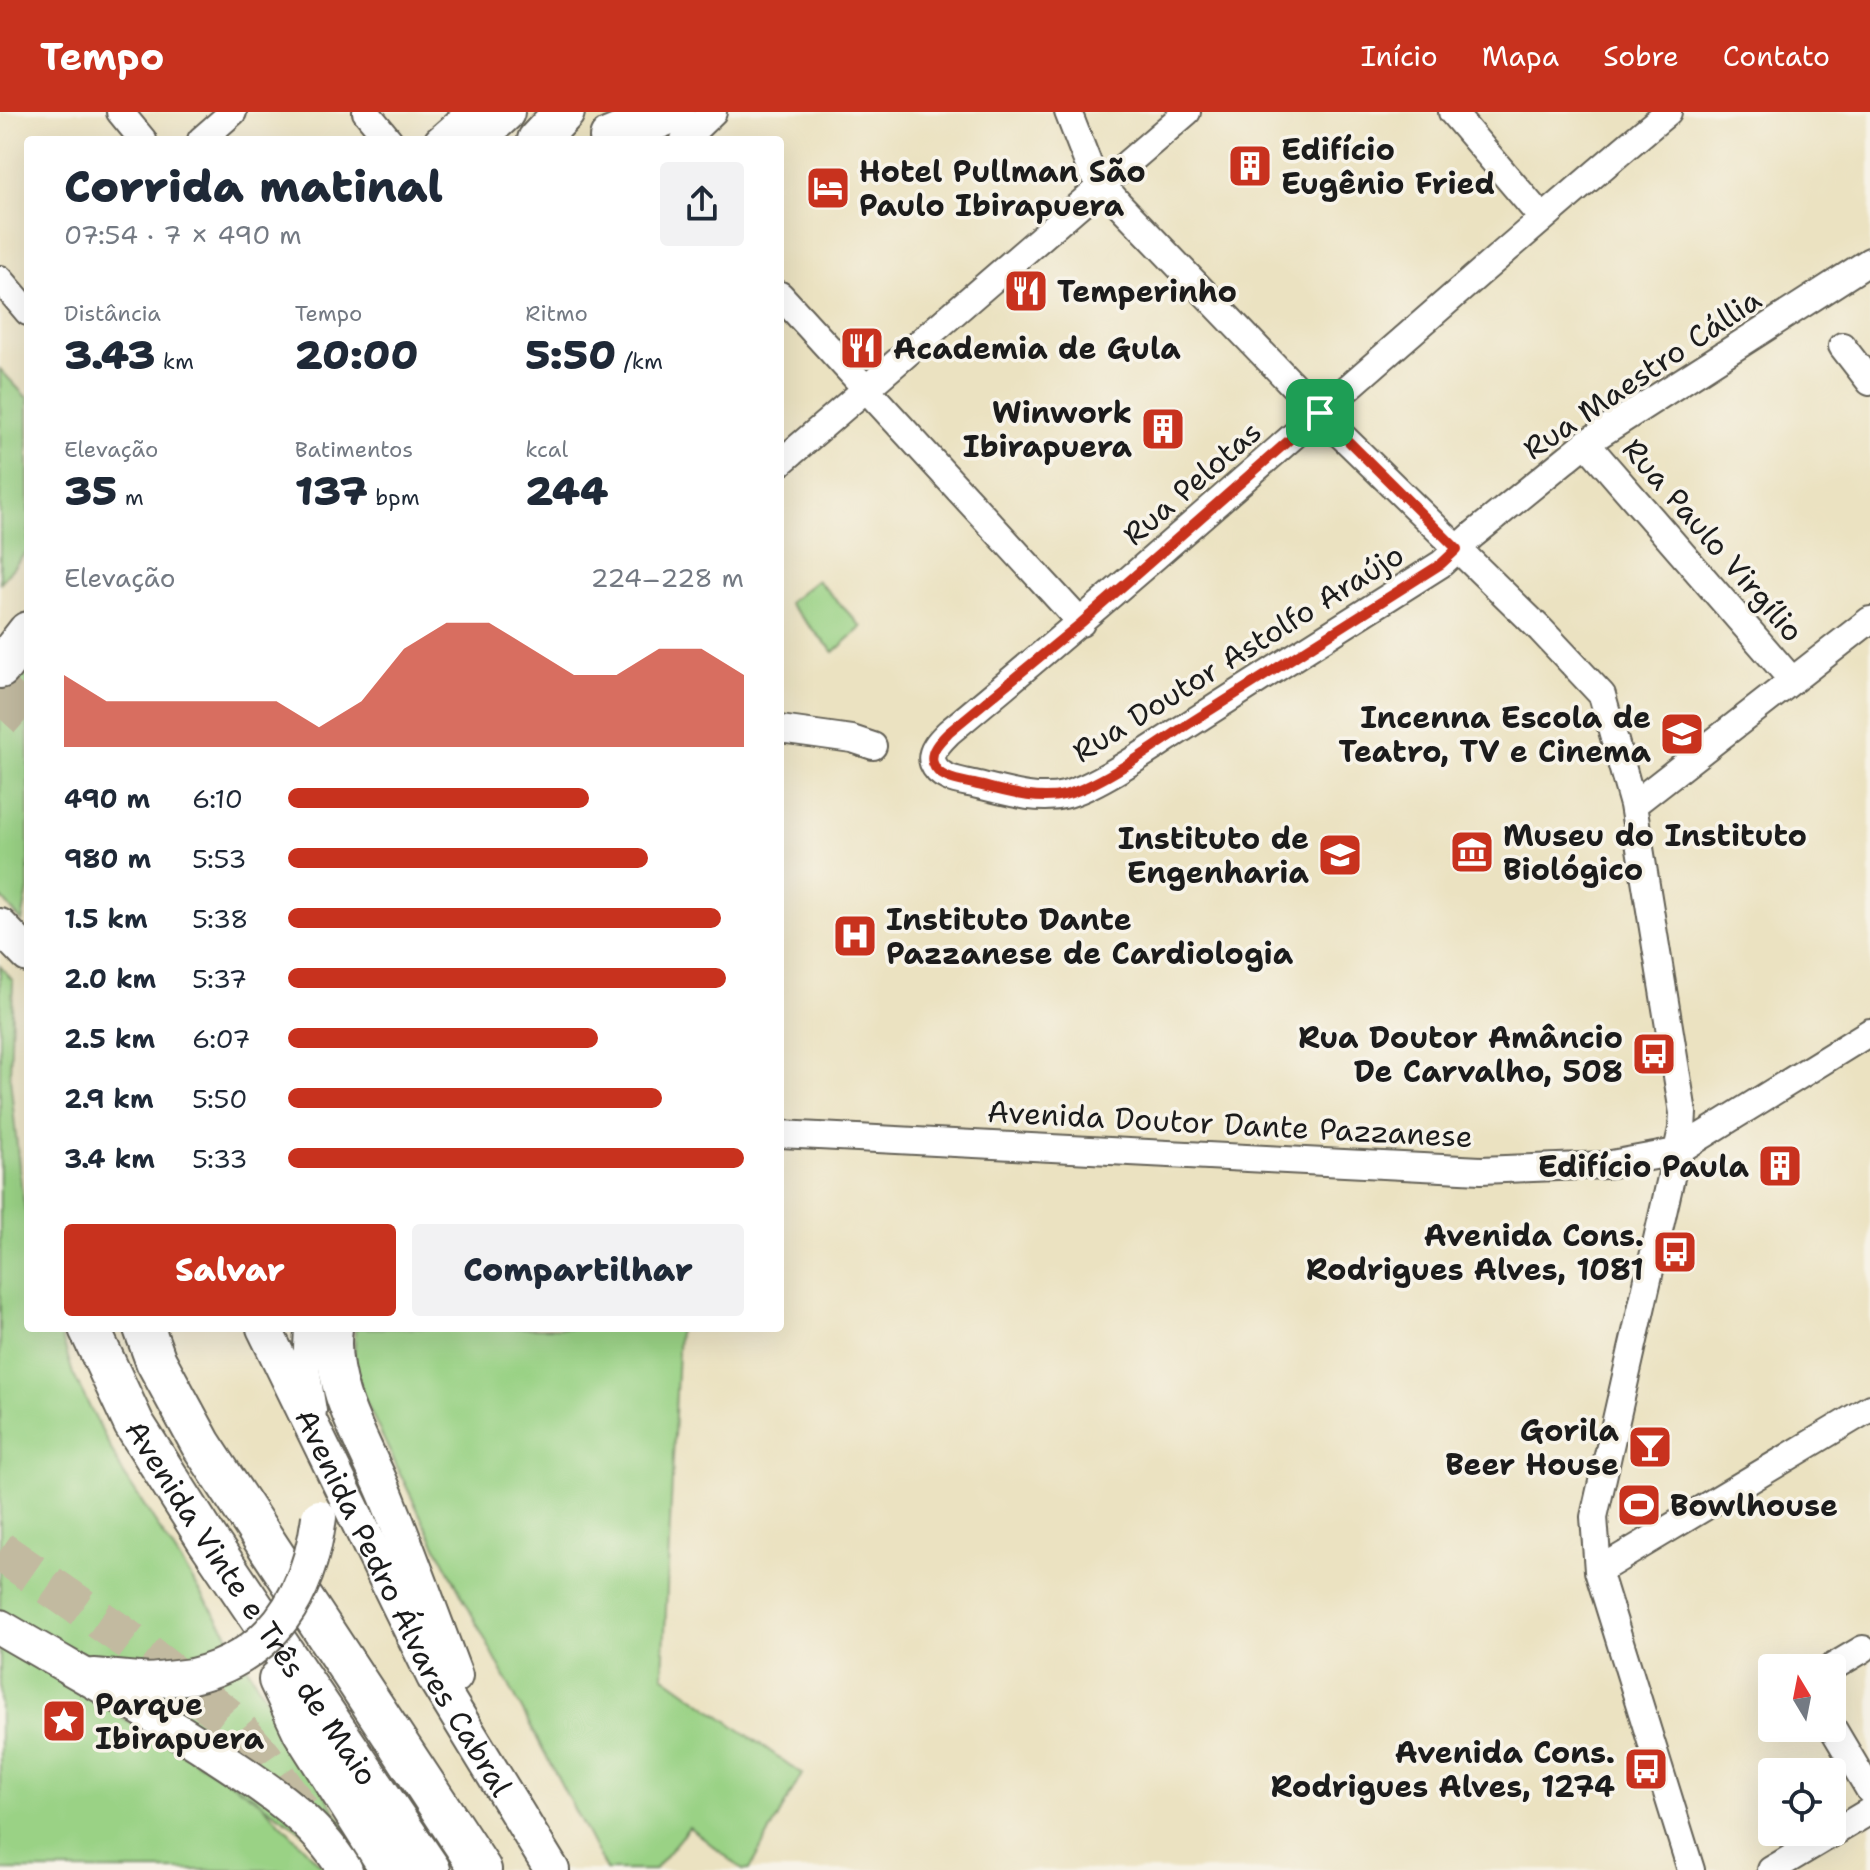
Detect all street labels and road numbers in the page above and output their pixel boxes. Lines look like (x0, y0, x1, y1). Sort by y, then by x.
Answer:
street label: Rua Maestro Cállia (1515, 279, 1769, 469)
street label: Rua Pelotas (1114, 411, 1270, 555)
street label: Rua Paulo Virgílio (1613, 429, 1813, 651)
street label: Rua Doutor Astolfo Araújo (1064, 534, 1412, 772)
street label: Avenida Doutor Dante Pazzanese (986, 1091, 1474, 1157)
street label: Avenida Pedro Álvares Cabral (286, 1402, 522, 1804)
street label: Avenida Vinte e Três de Maio (116, 1412, 388, 1794)

